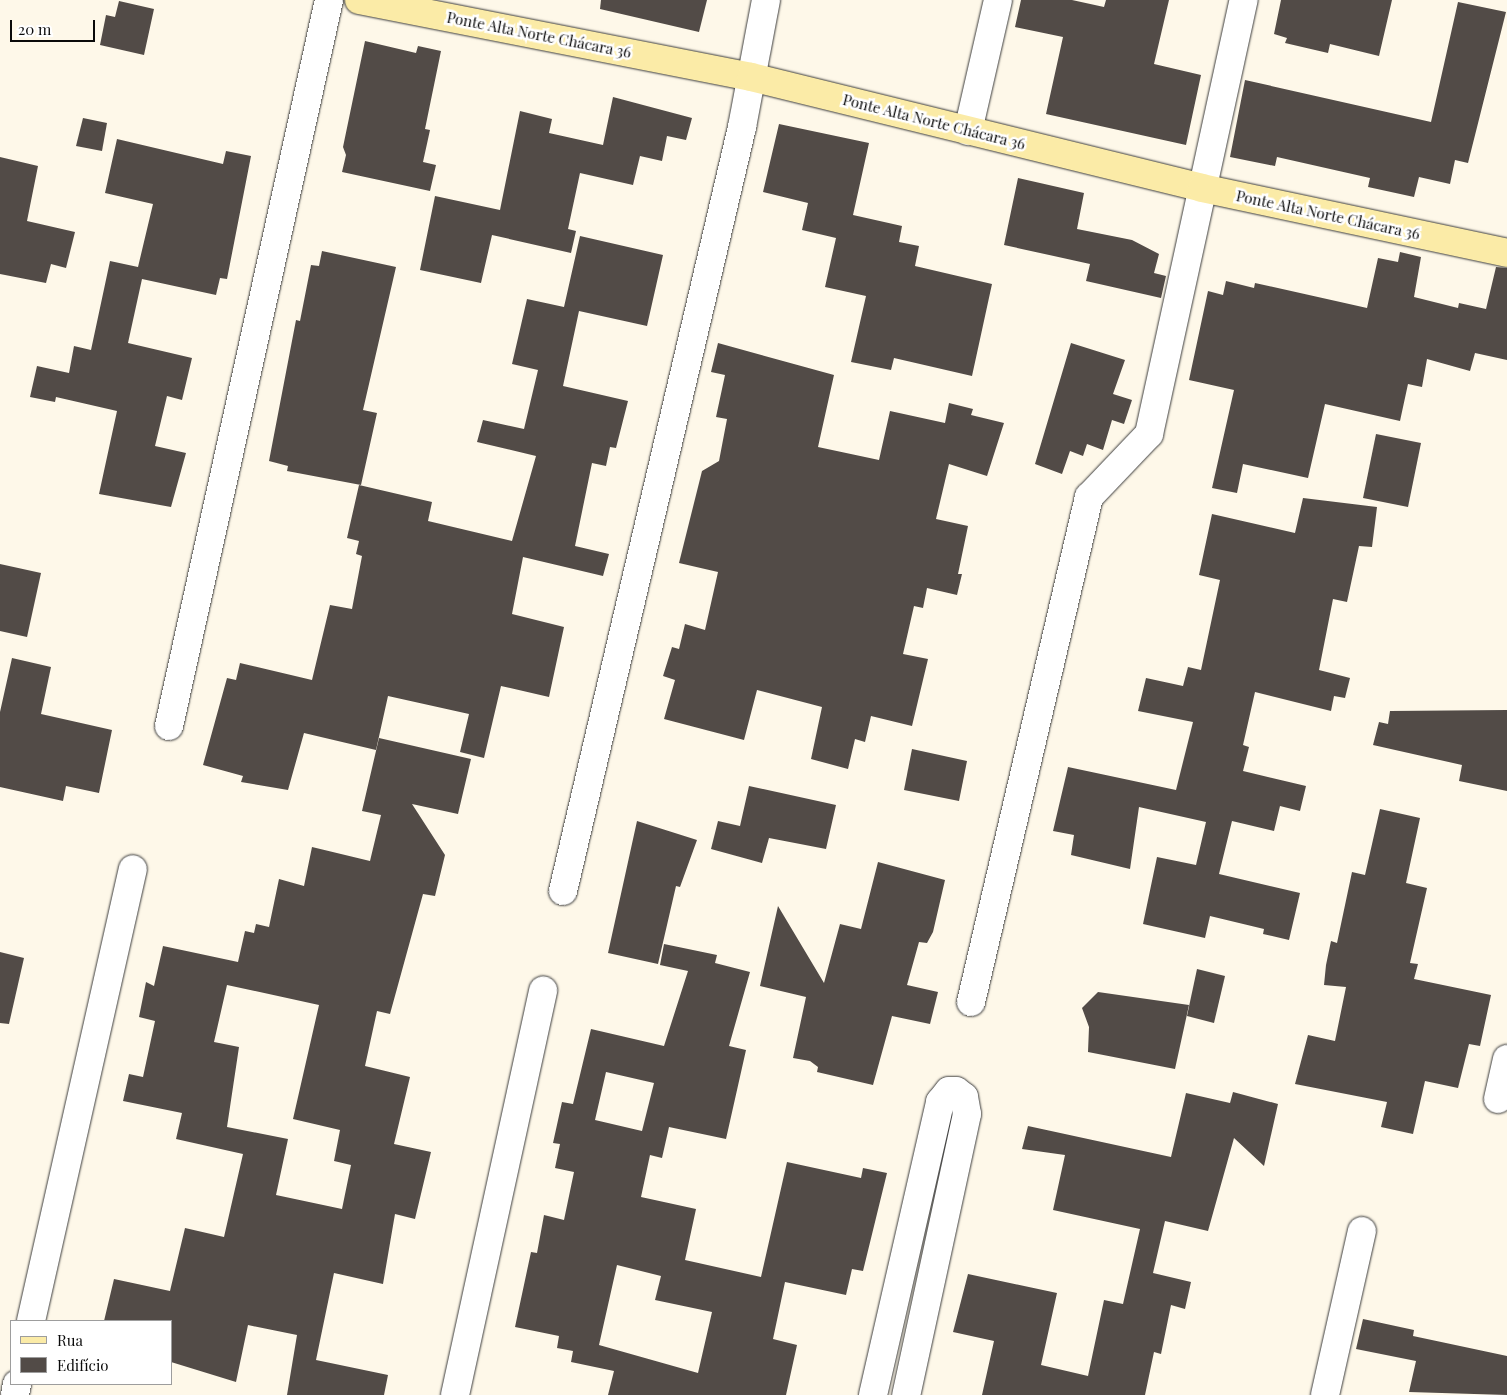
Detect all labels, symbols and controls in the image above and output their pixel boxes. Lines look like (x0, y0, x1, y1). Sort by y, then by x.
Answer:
street label: Ponte Alta Norte Chácara 36 (445, 8, 633, 62)
scale bar (12, 10, 98, 42)
text: 20 m (18, 19, 51, 39)
street label: Ponte Alta Norte Chácara 36 (840, 90, 1028, 154)
street label: Ponte Alta Norte Chácara 36 (1234, 187, 1422, 243)
legend (10, 1320, 172, 1385)
text: Rua (57, 1330, 83, 1350)
text: Edifício (57, 1355, 109, 1375)

